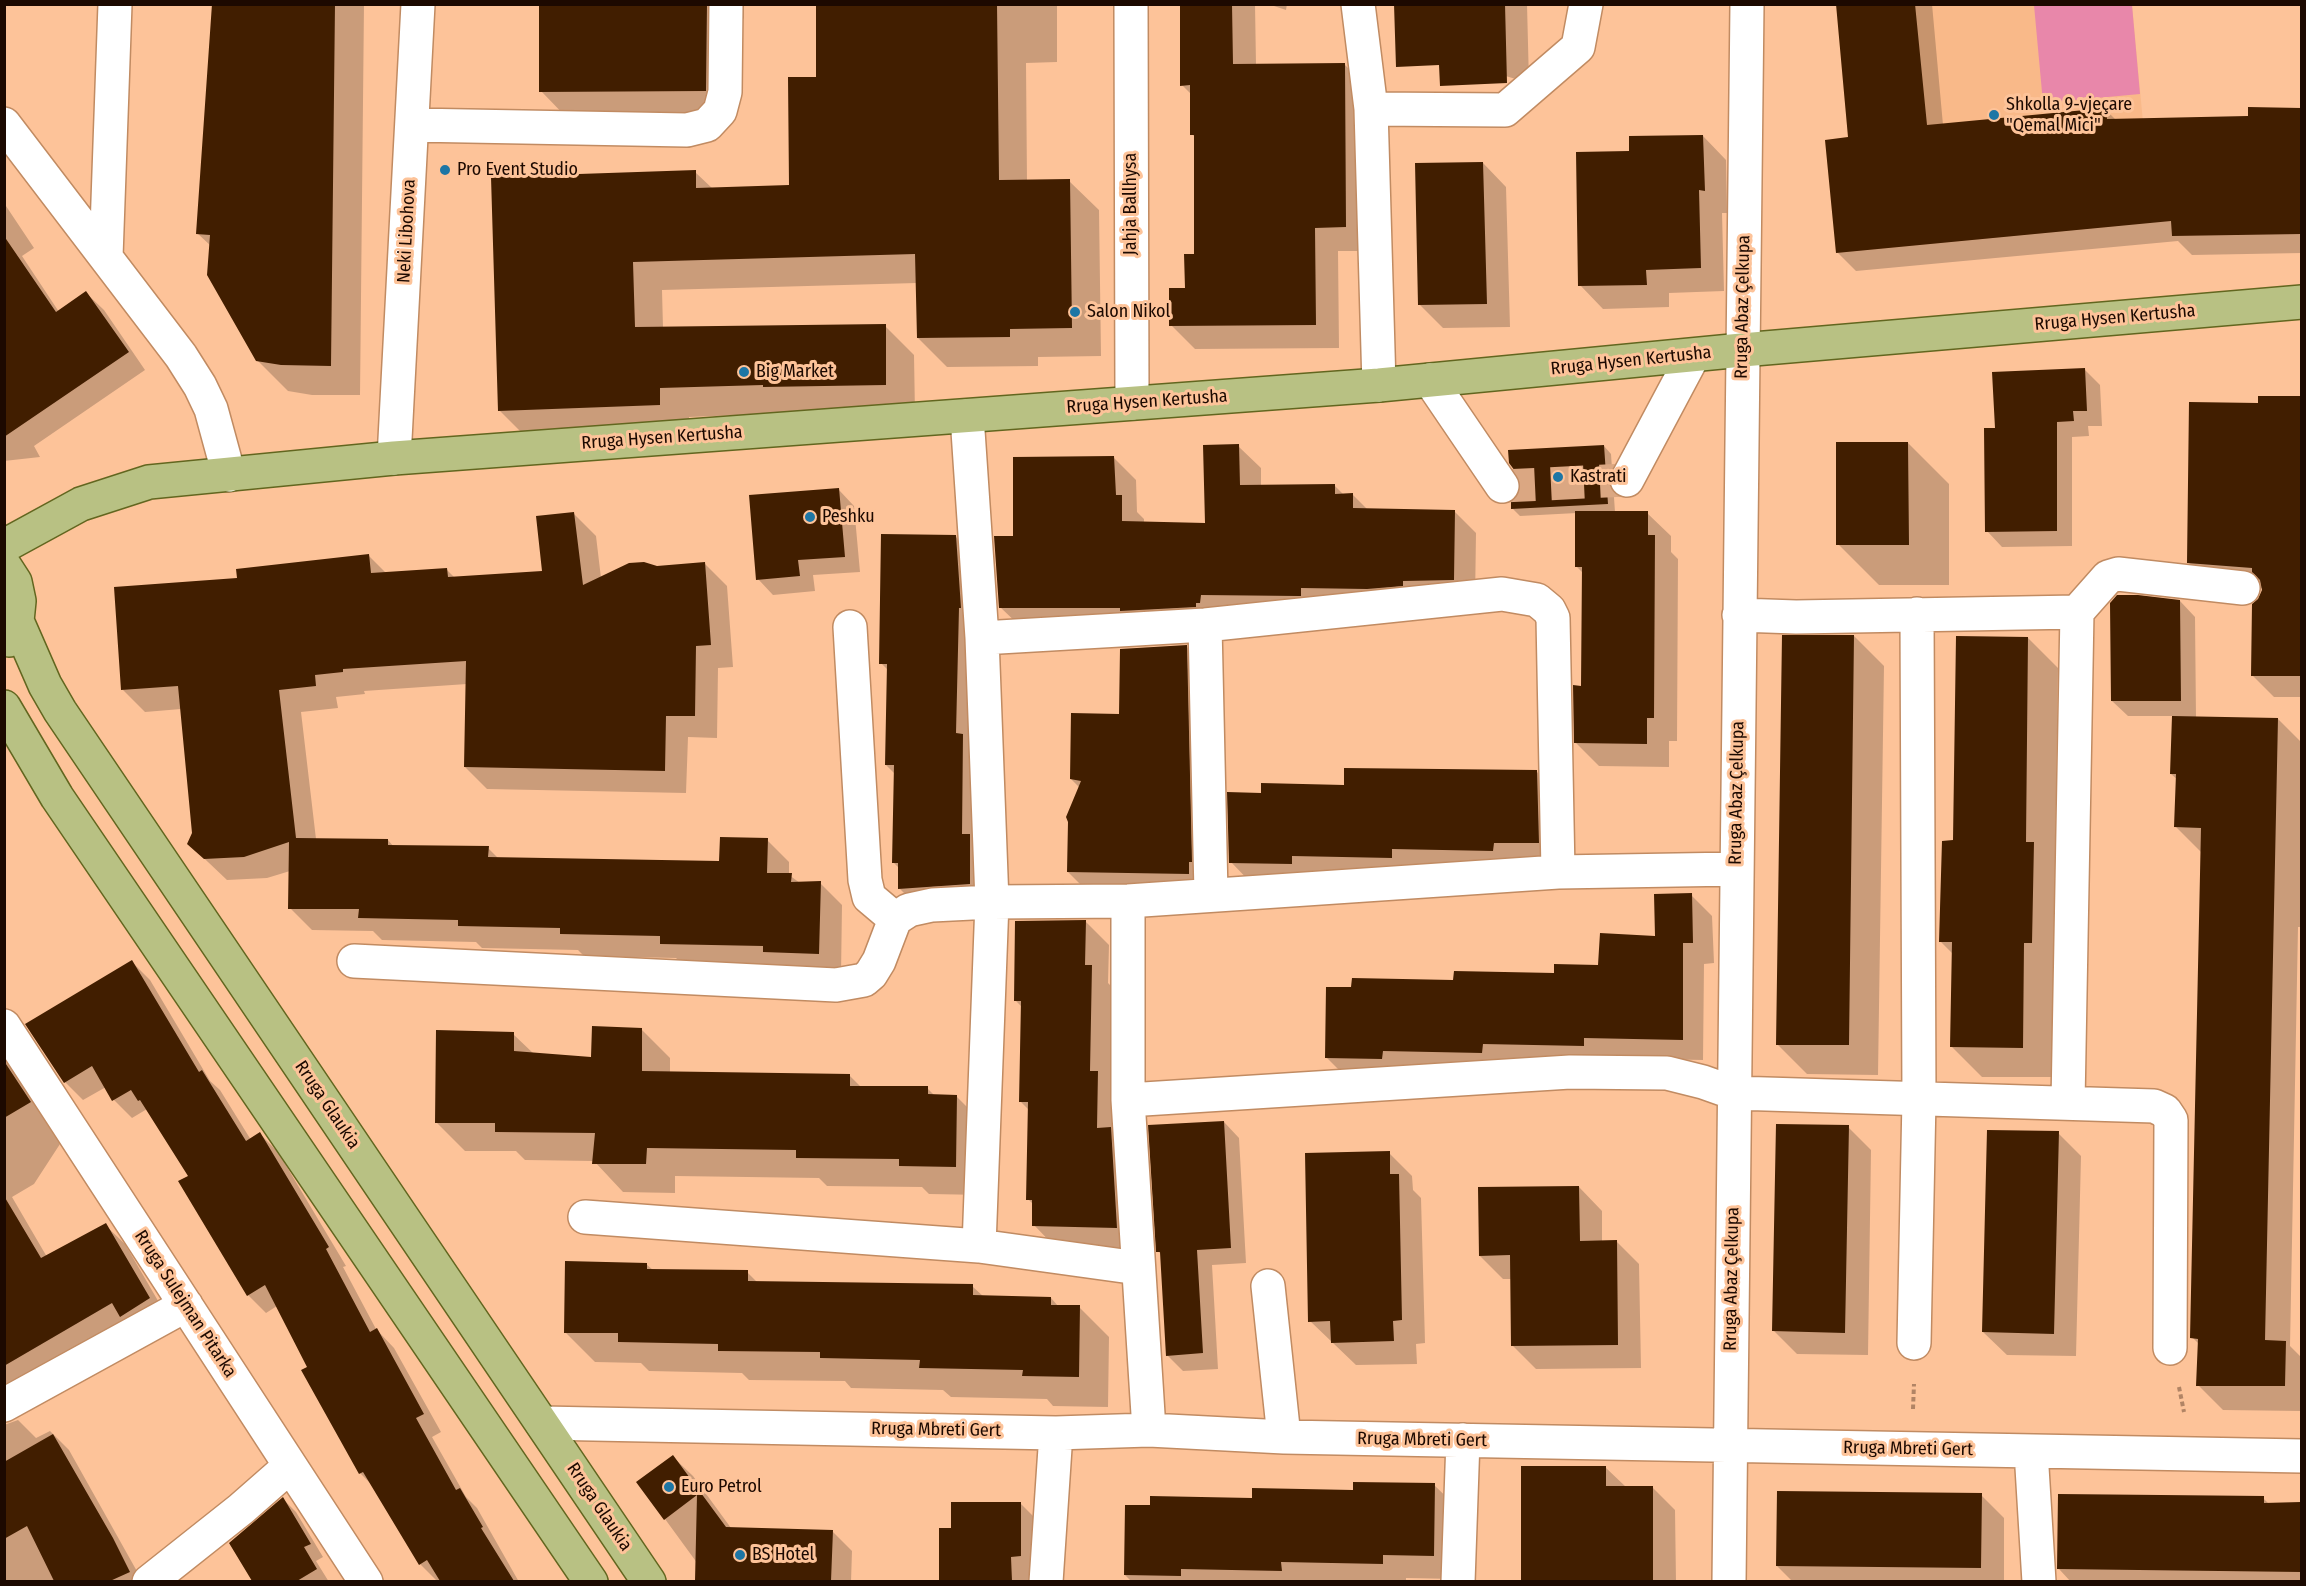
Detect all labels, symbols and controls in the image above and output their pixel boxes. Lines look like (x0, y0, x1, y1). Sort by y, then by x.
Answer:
place label: Shkolla 9-vjeçare "Qemal Mici" (2006, 94, 2132, 136)
marker: Shkolla 9-vjeçare "Qemal Mici" (1987, 108, 2001, 122)
street label: Jahja Ballhysa (1120, 153, 1142, 255)
place label: Pro Event Studio (457, 159, 578, 181)
marker: Pro Event Studio (438, 163, 452, 177)
street label: Neki Libohova (393, 179, 421, 283)
street label: Rruga Abaz Çelkupa (1731, 235, 1755, 379)
street label: Rruga Hysen Kertusha (2034, 300, 2196, 336)
place label: Salon Nikol (1087, 301, 1170, 323)
marker: Salon Nikol (1068, 305, 1082, 319)
street label: Rruga Hysen Kertusha (1550, 342, 1712, 380)
place label: Big Market (756, 361, 834, 383)
marker: Big Market (737, 365, 751, 379)
street label: Rruga Hysen Kertusha (1066, 386, 1228, 418)
street label: Rruga Hysen Kertusha (581, 422, 743, 454)
place label: Kastrati (1570, 466, 1627, 488)
marker: Kastrati (1551, 470, 1565, 484)
place label: Peshku (822, 506, 875, 528)
marker: Peshku (803, 510, 817, 524)
street label: Rruga Abaz Çelkupa (1725, 721, 1749, 865)
street label: Rruga Glaukia (290, 1057, 364, 1153)
street label: Rruga Abaz Çelkupa (1720, 1207, 1744, 1351)
street label: Rruga Sulejman Pitarka (129, 1226, 241, 1382)
street label: Rruga Mbreti Gert (871, 1418, 1001, 1442)
street label: Rruga Mbreti Gert (1357, 1428, 1487, 1452)
street label: Rruga Mbreti Gert (1843, 1437, 1973, 1461)
street label: Rruga Glaukia (562, 1459, 636, 1555)
place label: Euro Petrol (681, 1476, 762, 1498)
marker: Euro Petrol (662, 1480, 676, 1494)
place label: BS Hotel (752, 1544, 814, 1566)
marker: BS Hotel (733, 1548, 747, 1562)

